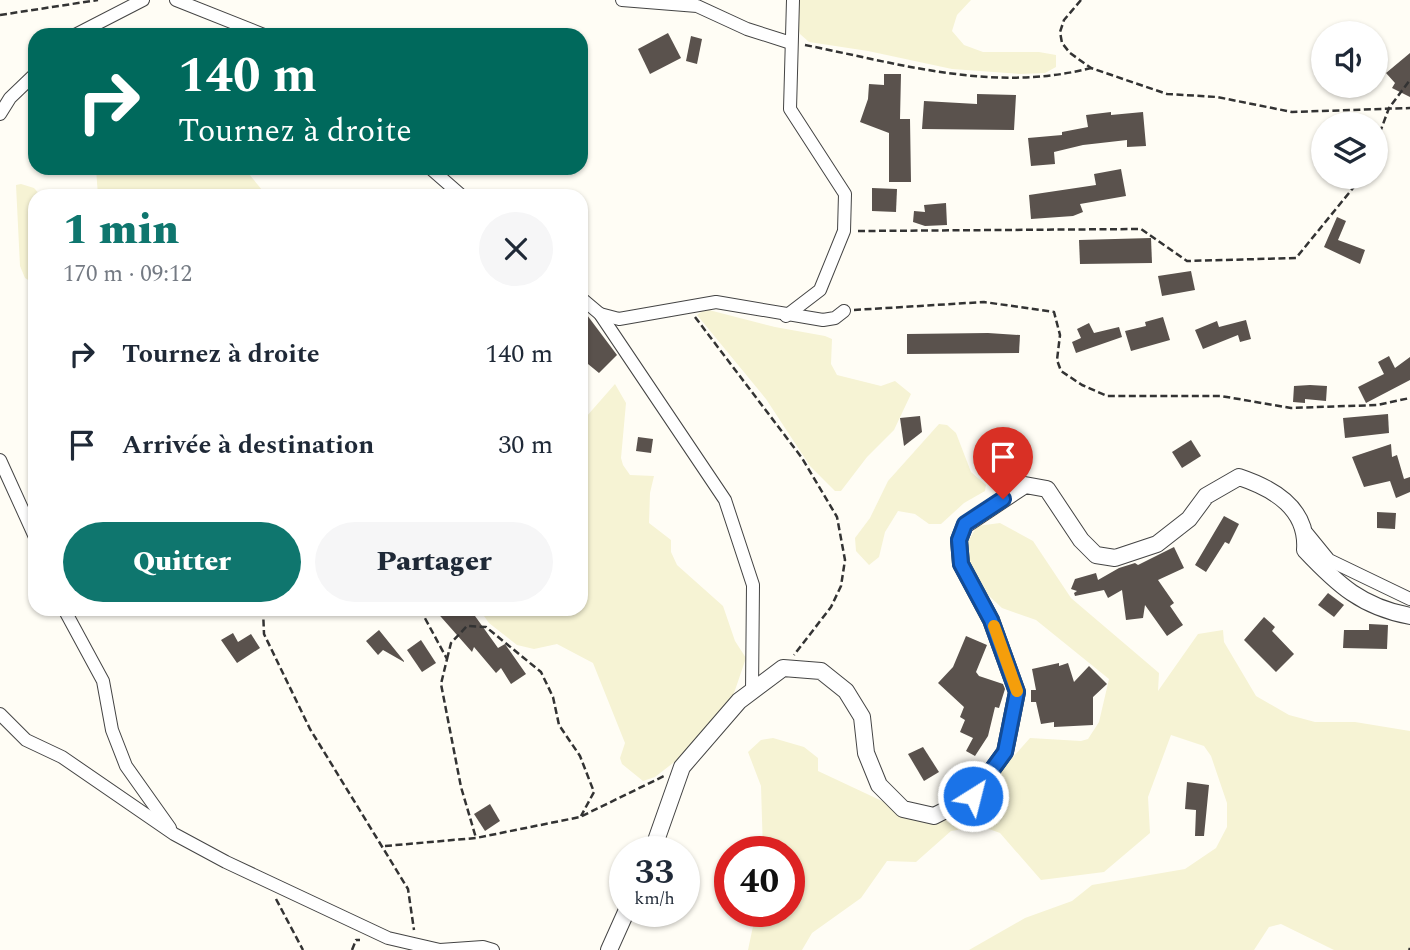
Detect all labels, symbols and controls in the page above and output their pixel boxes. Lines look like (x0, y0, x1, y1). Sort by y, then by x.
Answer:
map controls (1311, 21, 1388, 189)
button: sound (1311, 21, 1388, 98)
text: 140 m (178, 39, 317, 114)
icon: right (63, 56, 154, 147)
text: Tournez à droite (178, 107, 412, 156)
button: layers (1311, 112, 1388, 189)
text: 1 min (63, 199, 179, 262)
button: close (479, 212, 553, 286)
text: 170 m · 09:12 (63, 257, 192, 292)
text: Tournez à droite (122, 334, 320, 374)
text: 140 m (485, 334, 553, 374)
icon: right (63, 335, 101, 373)
text: Arrivée à destination (122, 425, 374, 465)
text: 30 m (498, 425, 553, 465)
icon: arrive (63, 426, 101, 464)
pin (973, 427, 1033, 499)
icon: arrive (984, 438, 1022, 476)
button: Quitter (63, 522, 301, 602)
button: Partager (315, 522, 553, 602)
position arrow (936, 759, 1010, 833)
speed limit sign: 40 (714, 836, 805, 927)
text: 33 (635, 846, 674, 899)
text: km/h (634, 885, 675, 912)

